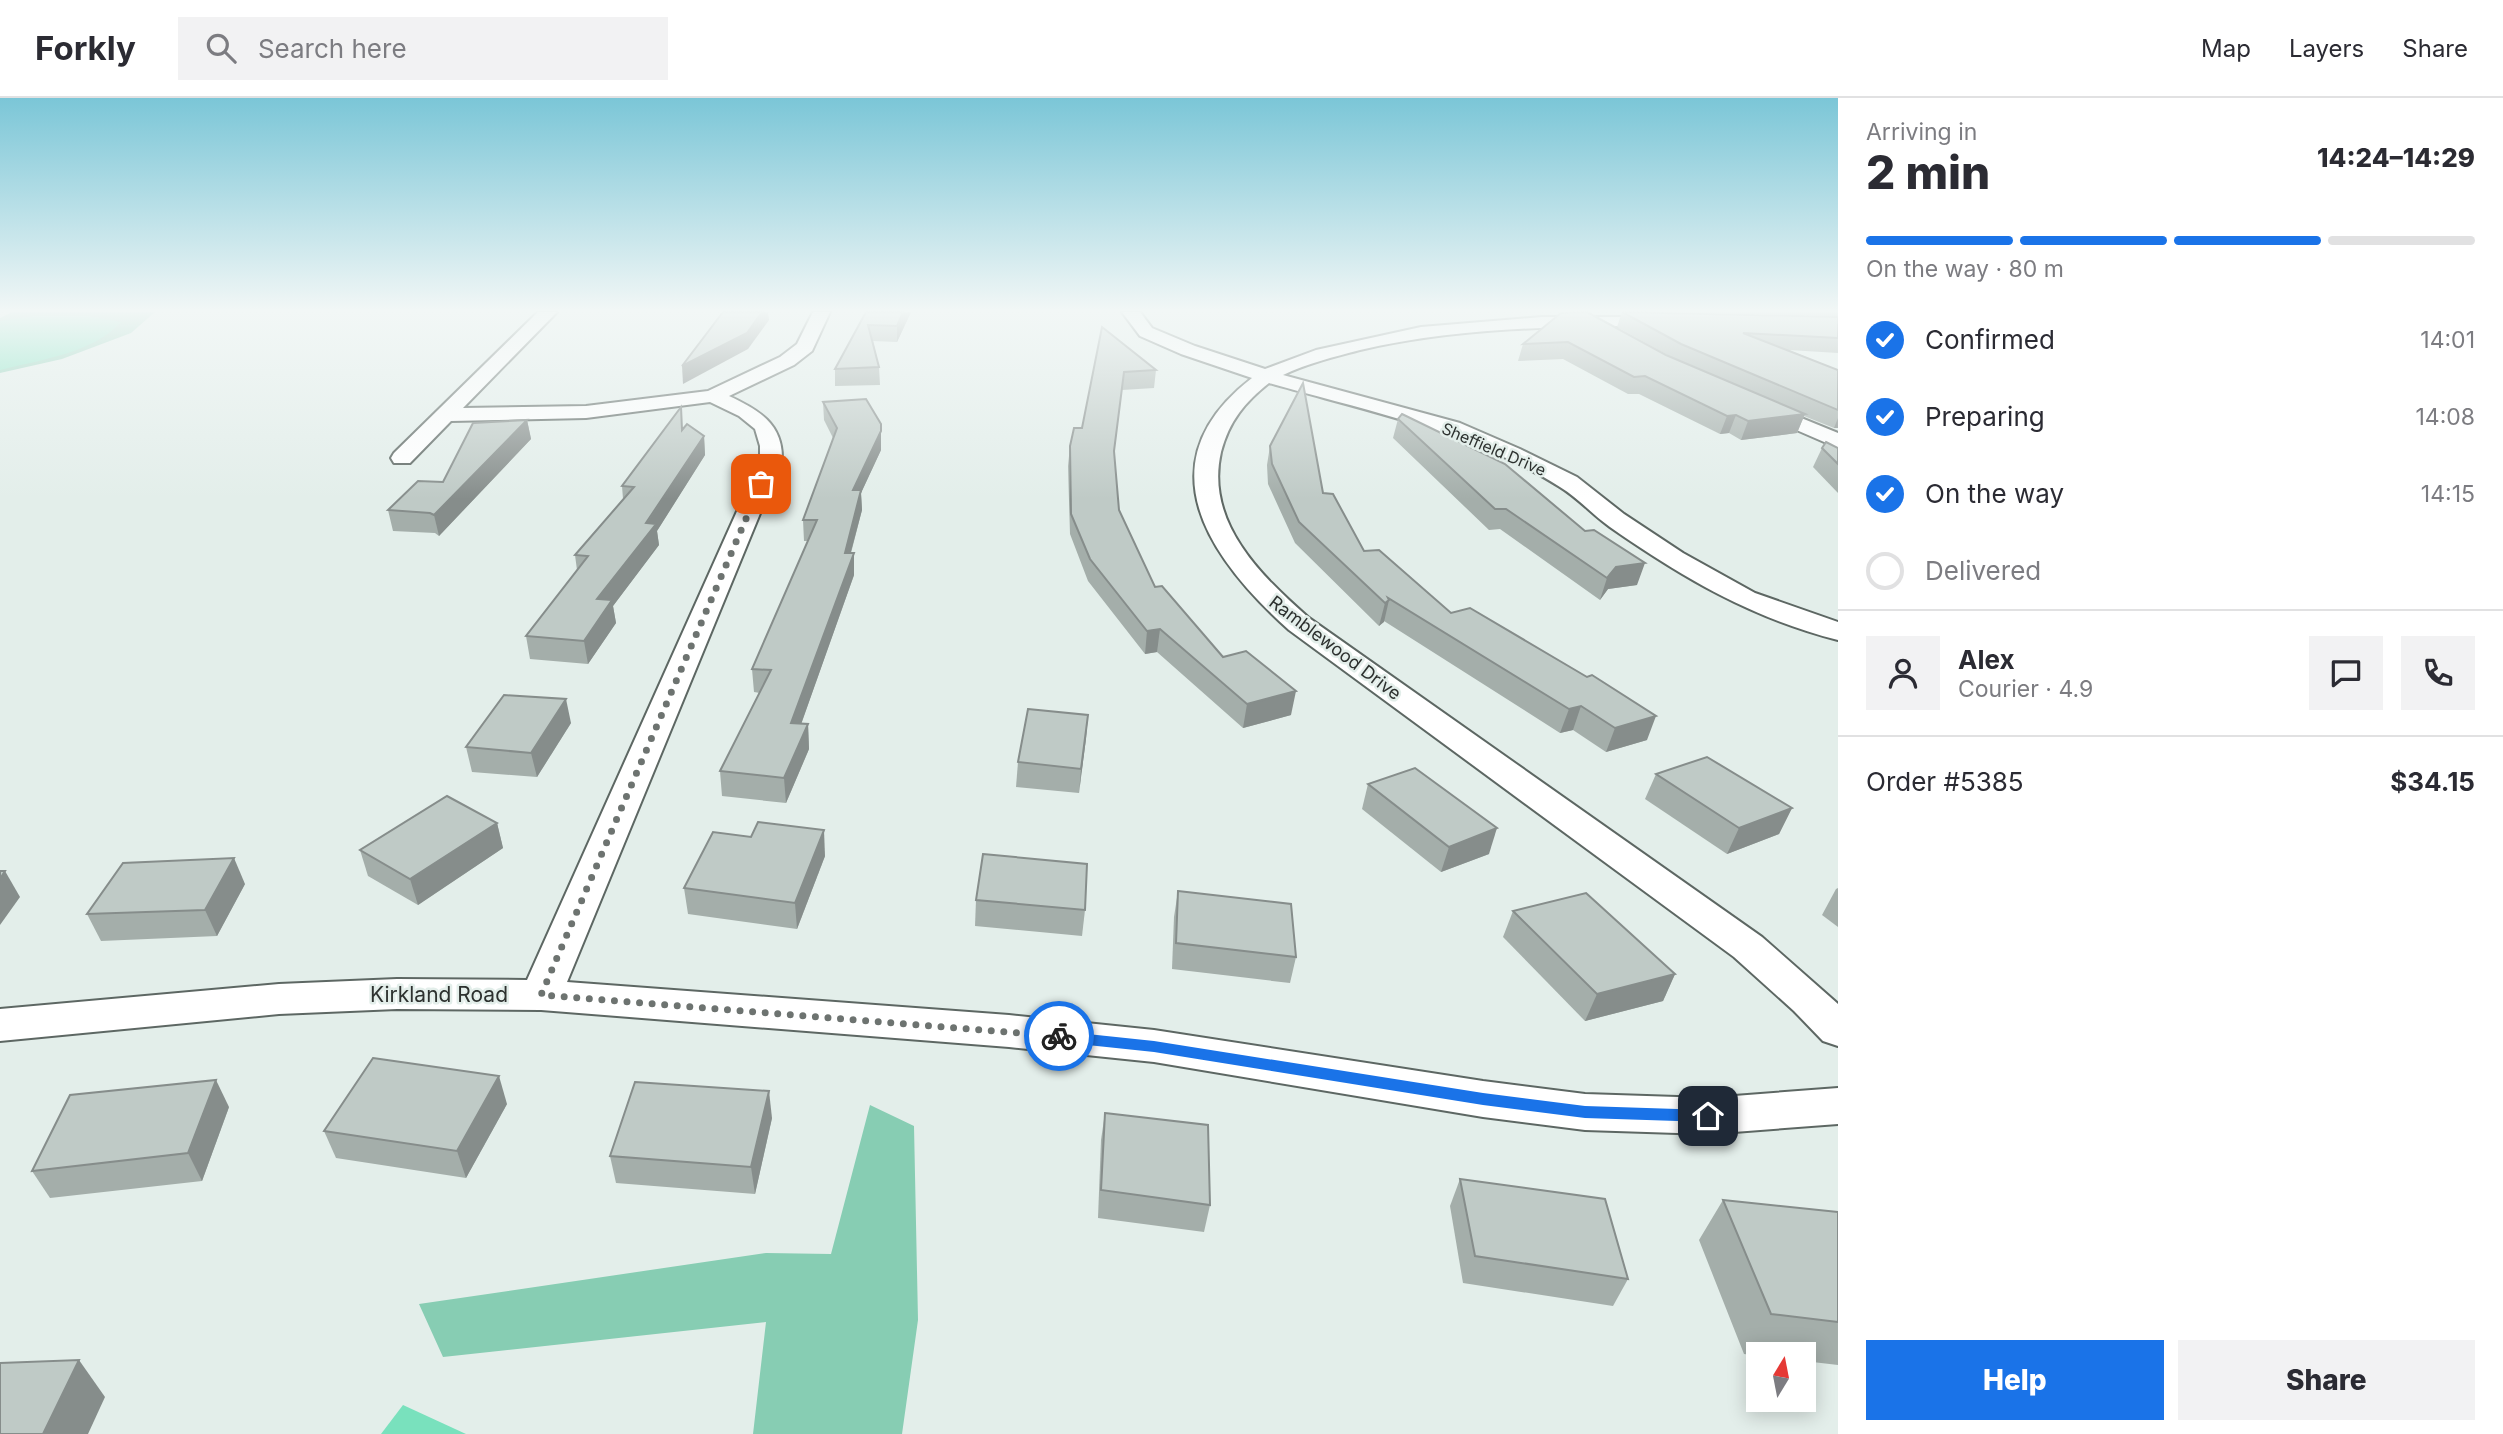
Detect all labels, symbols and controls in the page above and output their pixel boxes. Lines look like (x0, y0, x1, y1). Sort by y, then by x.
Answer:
search box (178, 17, 668, 80)
text: Forkly (35, 28, 136, 68)
icon: search (202, 29, 240, 67)
text: Search here (258, 33, 407, 64)
text: Map (2201, 34, 2251, 63)
text: Layers (2289, 34, 2364, 63)
text: Share (2402, 34, 2468, 63)
text: Arriving in (1866, 118, 1977, 146)
text: 14:24–14:29 (2317, 142, 2475, 173)
text: 2 min (1866, 144, 1990, 200)
text: On the way · 80 m (1866, 255, 2064, 283)
icon: check (1866, 321, 1904, 359)
text: Confirmed (1925, 324, 2055, 355)
text: 14:01 (2420, 326, 2475, 354)
icon: check (1866, 398, 1904, 436)
text: Preparing (1925, 401, 2045, 432)
text: 14:08 (2415, 403, 2475, 431)
street label: Sheffield Drive (1439, 418, 1549, 480)
pin (731, 454, 791, 514)
icon: bag (742, 465, 780, 503)
icon: check (1866, 475, 1904, 513)
text: On the way (1925, 478, 2064, 509)
text: 14:15 (2421, 480, 2475, 508)
text: Delivered (1925, 555, 2041, 586)
street label: Ramblewood Drive (1265, 591, 1405, 704)
button: person (1866, 636, 1940, 710)
button: chat (2309, 636, 2383, 710)
button: phone (2401, 636, 2475, 710)
text: Alex (1958, 644, 2015, 675)
text: Courier · 4.9 (1958, 675, 2093, 703)
text: Order #5385 (1866, 766, 2024, 797)
text: $34.15 (2390, 766, 2475, 797)
street label: Kirkland Road (370, 982, 508, 1007)
courier (1024, 1001, 1094, 1071)
icon: bike (1040, 1017, 1078, 1055)
pin (1678, 1086, 1738, 1146)
icon: home (1689, 1097, 1727, 1135)
button: Help (1866, 1340, 2164, 1420)
button: Share (2178, 1340, 2475, 1420)
north arrow (1746, 1342, 1816, 1412)
map controls (1746, 1342, 1816, 1412)

